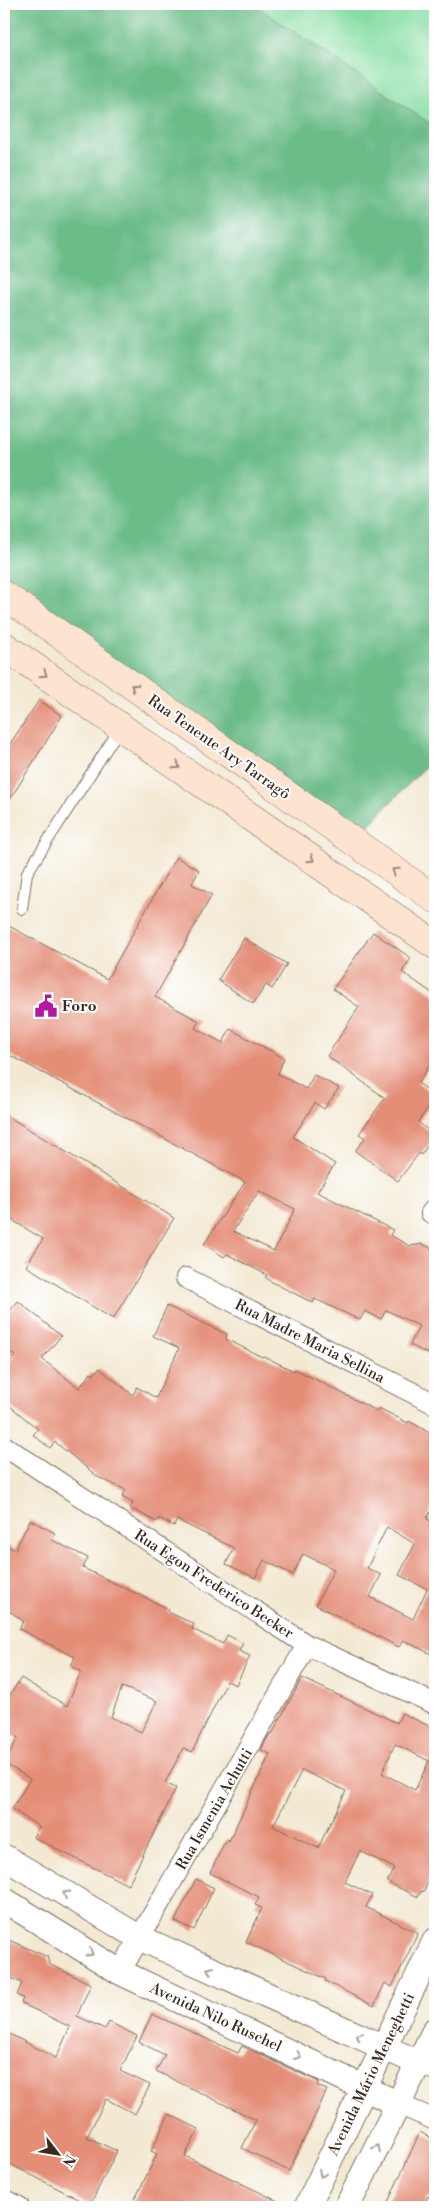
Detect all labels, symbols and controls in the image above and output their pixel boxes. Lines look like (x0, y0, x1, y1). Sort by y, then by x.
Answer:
one-way arrow (38, 668, 47, 676)
one-way arrow (130, 684, 140, 693)
street label: Rua Tenente Ary Tarragô (144, 691, 294, 804)
one-way arrow (171, 760, 181, 769)
one-way arrow (305, 853, 315, 862)
one-way arrow (392, 868, 401, 877)
public building icon: Foro (33, 993, 59, 1019)
place label: Foro (62, 997, 97, 1016)
street label: Rua Madre Maria Sellina (232, 1295, 388, 1388)
street label: Rua Egon Frederico Becker (130, 1526, 297, 1643)
street label: Rua Ismenia Achutti (172, 1745, 257, 1874)
one-way arrow (63, 1891, 72, 1901)
one-way arrow (84, 1947, 93, 1957)
one-way arrow (206, 1965, 215, 1976)
street label: Avenida Nilo Ruschel (146, 1978, 285, 2057)
street label: Avenida Mário Meneghetti (323, 1990, 419, 2160)
one-way arrow (355, 2031, 364, 2042)
one-way arrow (293, 2050, 302, 2061)
north arrow (32, 2128, 82, 2178)
one-way arrow (370, 2144, 381, 2153)
text: N (58, 2151, 79, 2170)
one-way arrow (318, 2169, 329, 2178)

